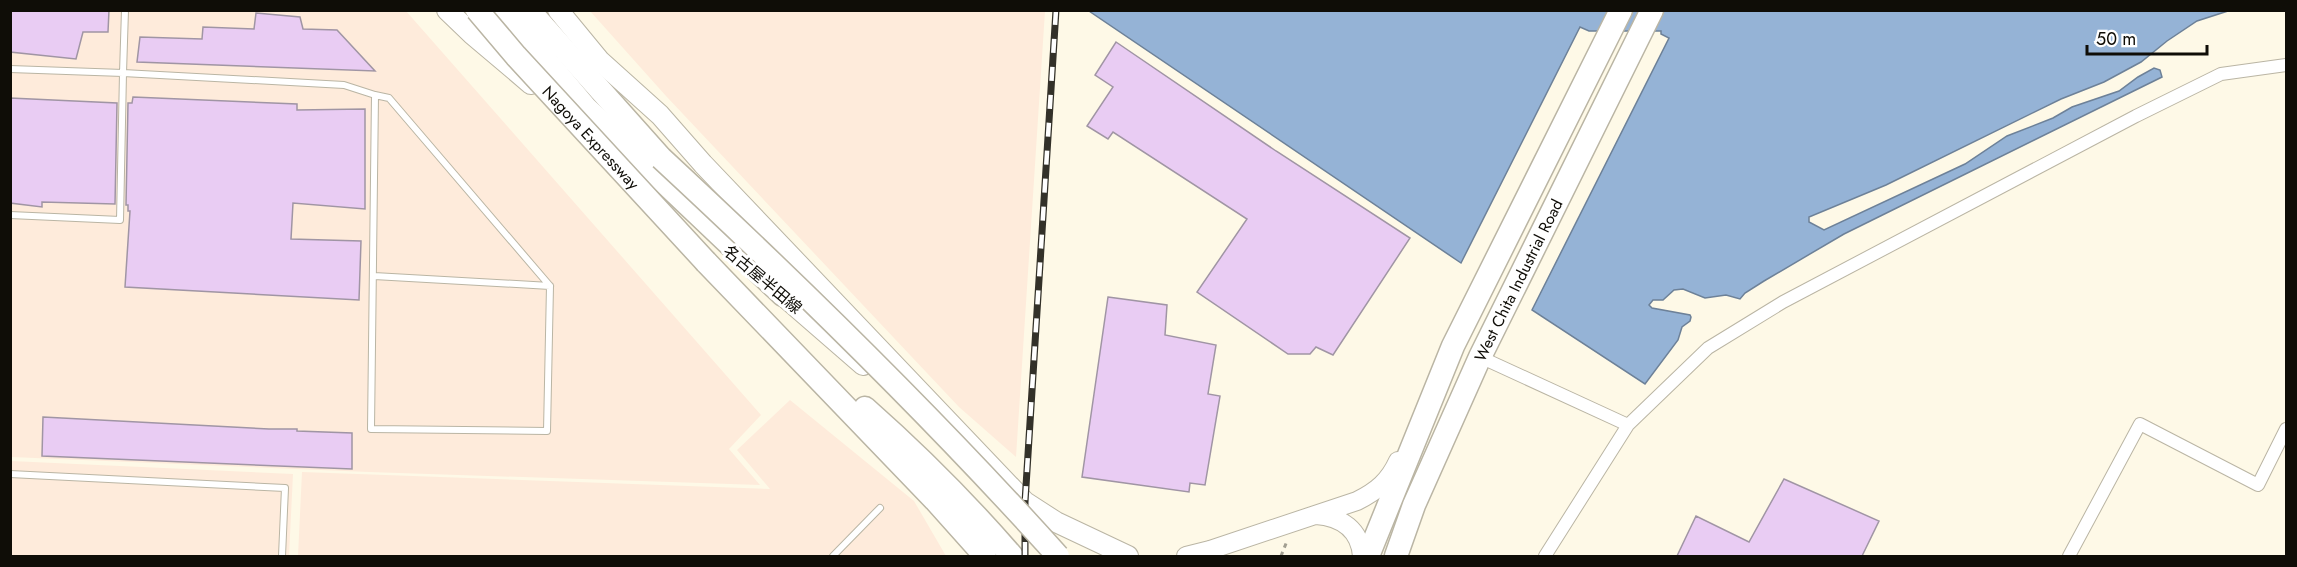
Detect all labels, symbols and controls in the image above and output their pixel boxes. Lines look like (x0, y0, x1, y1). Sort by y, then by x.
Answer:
scale bar (2087, 18, 2207, 56)
text: 50 m (2096, 26, 2136, 52)
street label: Nagoya Expressway (537, 81, 645, 195)
street label: West Chita Industrial Road (1469, 195, 1569, 365)
street label: 名古屋半田線 (719, 240, 807, 319)

